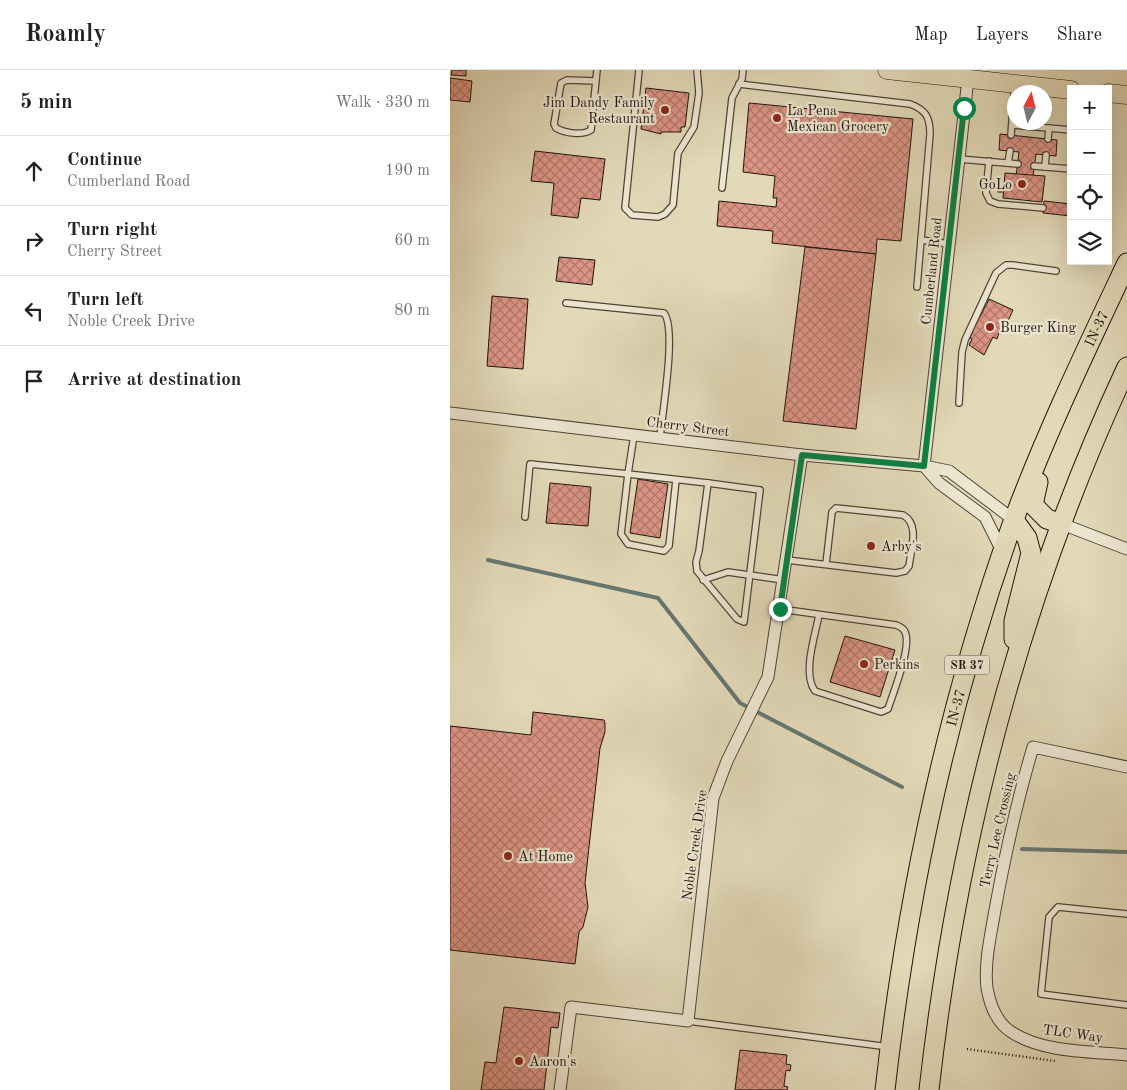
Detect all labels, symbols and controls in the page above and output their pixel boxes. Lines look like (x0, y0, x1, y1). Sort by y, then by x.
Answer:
text: Roamly (25, 23, 106, 47)
text: Map (914, 26, 948, 44)
text: Layers (976, 26, 1028, 44)
text: Share (1056, 26, 1102, 44)
north arrow (1007, 85, 1052, 130)
map controls (1067, 85, 1112, 265)
button: + (1067, 85, 1112, 130)
text: 5 min (20, 92, 73, 113)
text: Walk · 330 m (335, 95, 430, 111)
place label: Jim Dandy Family Restaurant (543, 96, 656, 126)
route start (953, 97, 976, 120)
marker: Jim Dandy Family Restaurant (659, 104, 671, 116)
place label: La Pena Mexican Grocery (787, 104, 890, 134)
marker: La Pena Mexican Grocery (771, 112, 783, 124)
button: − (1067, 130, 1112, 175)
text: Continue (67, 151, 142, 170)
icon: ahead (20, 157, 48, 185)
text: 190 m (385, 163, 430, 179)
text: Cumberland Road (67, 174, 190, 190)
button: locate (1067, 175, 1112, 220)
place label: GoLo (979, 178, 1012, 192)
marker: GoLo (1016, 178, 1028, 190)
street label: Cumberland Road (919, 217, 945, 326)
button: layers (1067, 220, 1112, 265)
text: Turn right (67, 221, 157, 240)
icon: right (20, 227, 48, 255)
text: 60 m (394, 233, 430, 249)
text: Cherry Street (67, 244, 162, 260)
text: Turn left (67, 291, 144, 310)
icon: left (20, 297, 48, 325)
text: 80 m (394, 303, 430, 319)
street label: IN-37 (1083, 309, 1111, 349)
text: Noble Creek Drive (67, 314, 195, 330)
marker: Burger King (984, 321, 996, 333)
place label: Burger King (1000, 321, 1076, 335)
icon: arrive (20, 367, 48, 395)
text: Arrive at destination (67, 371, 241, 390)
street label: Cherry Street (646, 415, 730, 439)
marker: Arby's (865, 540, 877, 552)
place label: Arby's (881, 540, 921, 554)
route end (769, 598, 792, 621)
road number: SR 37 (944, 656, 990, 674)
marker: Perkins (858, 658, 870, 670)
place label: Perkins (874, 658, 920, 672)
street label: IN-37 (945, 688, 968, 728)
street label: Terry Lee Crossing (978, 771, 1018, 889)
street label: Noble Creek Drive (680, 789, 710, 902)
marker: At Home (502, 850, 514, 862)
place label: At Home (518, 850, 573, 864)
street label: TLC Way (1042, 1023, 1104, 1045)
marker: Aaron's (513, 1055, 525, 1067)
place label: Aaron's (529, 1055, 576, 1069)

